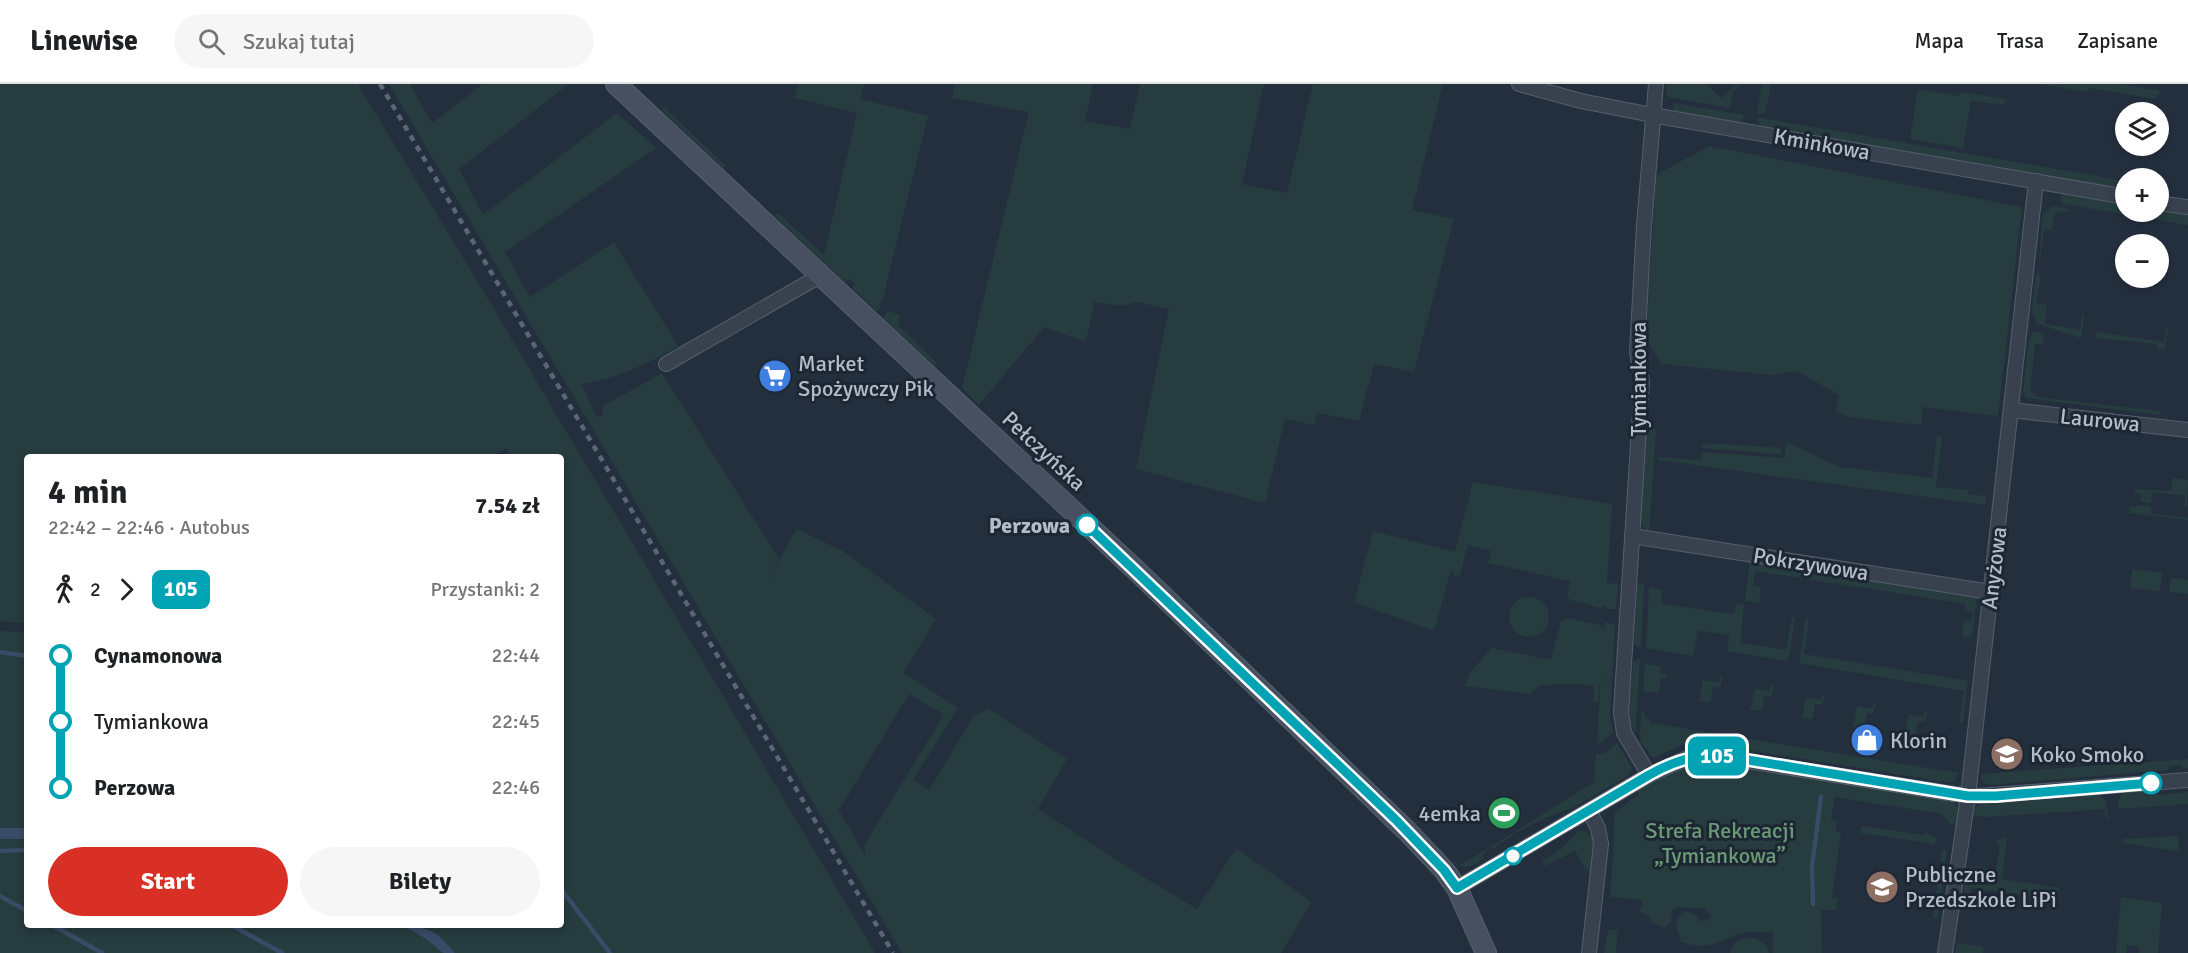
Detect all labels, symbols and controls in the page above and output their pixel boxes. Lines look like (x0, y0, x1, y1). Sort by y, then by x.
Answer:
search box (174, 14, 594, 68)
text: Linewise (30, 24, 138, 58)
icon: search (195, 25, 228, 58)
text: Szukaj tutaj (243, 28, 355, 55)
text: Mapa (1914, 28, 1964, 54)
text: Trasa (1997, 28, 2044, 54)
text: Zapisane (2077, 28, 2158, 54)
map controls (2115, 102, 2169, 288)
button: layers (2115, 102, 2169, 156)
street label: Kminkowa (1772, 122, 1872, 166)
button: + (2115, 168, 2169, 222)
button: − (2115, 234, 2169, 288)
street label: Tymiankowa (1625, 322, 1652, 436)
place label: Market Spożywczy Pik (798, 350, 933, 402)
supermarket icon: Market Spożywczy Pik (757, 358, 793, 394)
street label: Laurowa (2059, 402, 2141, 438)
street label: Pełczyńska (997, 405, 1091, 497)
text: 4 min (48, 472, 128, 513)
text: 7.54 zł (475, 492, 540, 519)
place label: Perzowa (989, 512, 1070, 539)
marker: Perzowa (1076, 514, 1098, 536)
text: 22:42 – 22:46 · Autobus (48, 515, 250, 540)
street label: Anyżowa (1976, 525, 2012, 611)
street label: Pokrzywowa (1751, 542, 1871, 586)
icon: walk (48, 573, 81, 606)
icon: forward (110, 573, 143, 606)
text: 105 (164, 576, 198, 602)
text: 2 (90, 577, 101, 602)
text: Przystanki: 2 (430, 577, 540, 602)
text: Cynamonowa (94, 642, 222, 669)
text: 22:44 (491, 643, 540, 668)
text: Tymiankowa (94, 708, 209, 735)
text: 22:45 (491, 709, 540, 734)
shop icon: Klorin (1849, 722, 1885, 758)
place label: Klorin (1890, 727, 1947, 754)
line badge: 105 (1682, 736, 1752, 776)
school or university icon: Koko Smoko (1989, 736, 2025, 772)
place label: Koko Smoko (2030, 741, 2144, 768)
text: 105 (1700, 743, 1734, 769)
unlabelled marker (2140, 772, 2162, 794)
text: Perzowa (94, 774, 175, 801)
text: 22:46 (491, 775, 540, 800)
sports icon: 4emka (1486, 795, 1522, 831)
place label: 4emka (1418, 800, 1481, 827)
park label: Strefa Rekreacji „Tymiankowa” (1645, 817, 1795, 869)
button: Start (48, 847, 288, 916)
button: Bilety (300, 847, 540, 916)
unlabelled marker (1504, 847, 1522, 865)
place label: Publiczne Przedszkole LiPi (1905, 861, 2057, 913)
school or university icon: Publiczne Przedszkole LiPi (1864, 869, 1900, 905)

